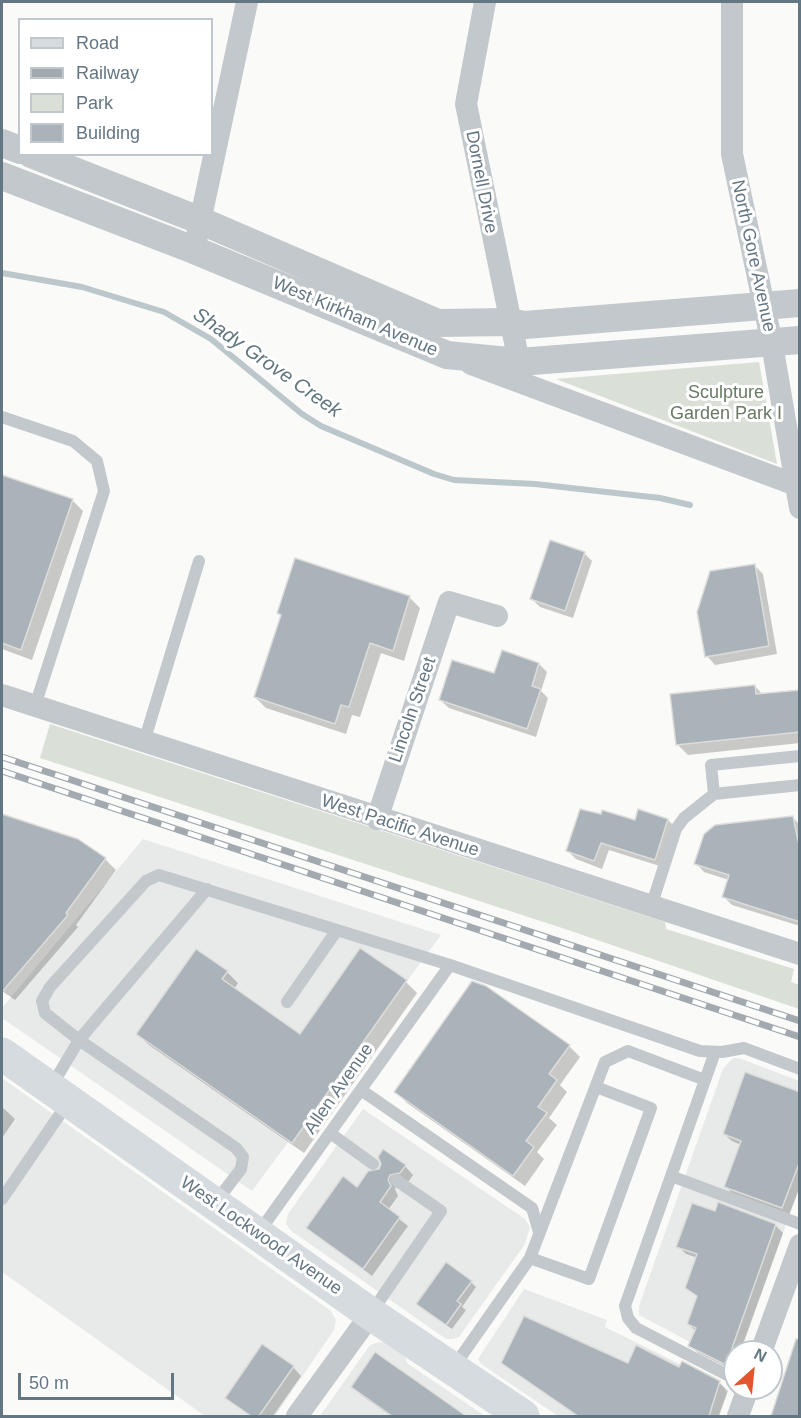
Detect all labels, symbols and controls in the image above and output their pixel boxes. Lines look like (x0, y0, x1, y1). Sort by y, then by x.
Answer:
legend (18, 18, 213, 156)
text: Road (76, 33, 119, 53)
text: Railway (76, 63, 139, 83)
text: Park (76, 93, 113, 113)
text: Building (76, 123, 140, 143)
street label: Dornell Drive (460, 129, 502, 235)
street label: North Gore Avenue (726, 178, 780, 334)
street label: West Kirkham Avenue (269, 272, 441, 362)
water label: Shady Grove Creek (188, 303, 346, 423)
park label: Sculpture Garden Park I (670, 382, 782, 424)
street label: Lincoln Street (385, 654, 441, 766)
street label: West Pacific Avenue (318, 790, 482, 862)
street label: Allen Avenue (300, 1039, 378, 1139)
street label: West Lockwood Avenue (176, 1172, 346, 1300)
north arrow (723, 1340, 783, 1400)
text: N (751, 1345, 770, 1365)
scale bar (21, 1361, 177, 1399)
text: 50 m (29, 1373, 69, 1393)

